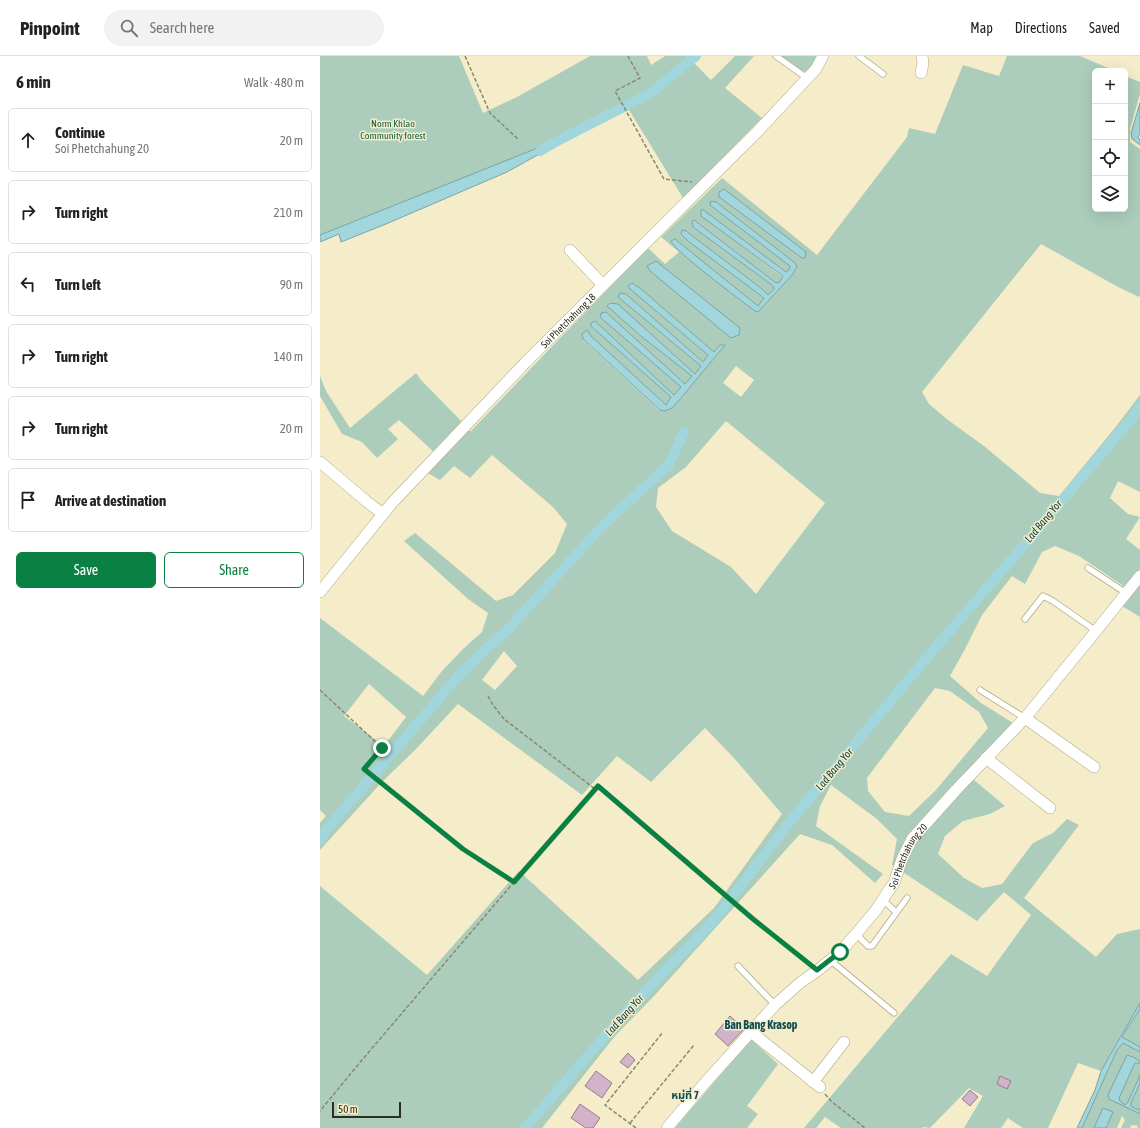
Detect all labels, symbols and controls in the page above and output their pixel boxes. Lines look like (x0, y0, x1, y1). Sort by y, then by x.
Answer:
search box (104, 10, 384, 46)
text: Pinpoint (20, 17, 80, 39)
icon: search (118, 17, 140, 39)
text: Search here (150, 19, 214, 36)
text: Map (970, 20, 993, 36)
text: Directions (1015, 20, 1067, 36)
text: Saved (1089, 20, 1120, 36)
map controls (1092, 68, 1128, 212)
button: + (1092, 68, 1128, 104)
text: 6 min (16, 72, 51, 92)
text: Walk · 480 m (244, 75, 304, 90)
button: − (1092, 104, 1128, 140)
park label: Norm Khlao Community forest (360, 118, 426, 141)
text: Continue (55, 124, 105, 141)
icon: ahead (17, 129, 39, 151)
text: 20 m (280, 133, 303, 148)
button: locate (1092, 140, 1128, 176)
text: Soi Phetchahung 20 (55, 141, 149, 156)
button: layers (1092, 176, 1128, 212)
icon: right (17, 201, 39, 223)
text: Turn right (55, 204, 108, 221)
text: 210 m (274, 205, 303, 220)
icon: left (17, 273, 39, 295)
text: Turn left (55, 276, 101, 293)
text: 90 m (280, 277, 303, 292)
street label: Soi Phetchahung 18 (538, 291, 598, 350)
icon: right (17, 345, 39, 367)
text: Turn right (55, 348, 108, 365)
text: 140 m (274, 349, 303, 364)
icon: right (17, 417, 39, 439)
text: Turn right (55, 420, 108, 437)
text: 20 m (280, 421, 303, 436)
icon: arrive (17, 489, 39, 511)
text: Arrive at destination (55, 492, 166, 509)
water label: Lad Bang Yor (1022, 497, 1064, 544)
button: Save (16, 552, 156, 588)
button: Share (164, 552, 304, 588)
route end (373, 739, 391, 757)
water label: Lad Bang Yor (813, 745, 855, 792)
street label: Soi Phetchahung 20 (886, 821, 929, 891)
route start (831, 943, 849, 961)
water label: Lad Bang Yor (602, 991, 646, 1038)
district label: Ban Bang Krasop (725, 1018, 798, 1032)
district label: หมู่ที่ 7 (671, 1087, 699, 1102)
scale bar (332, 1100, 401, 1119)
text: 50 m (338, 1103, 358, 1115)

